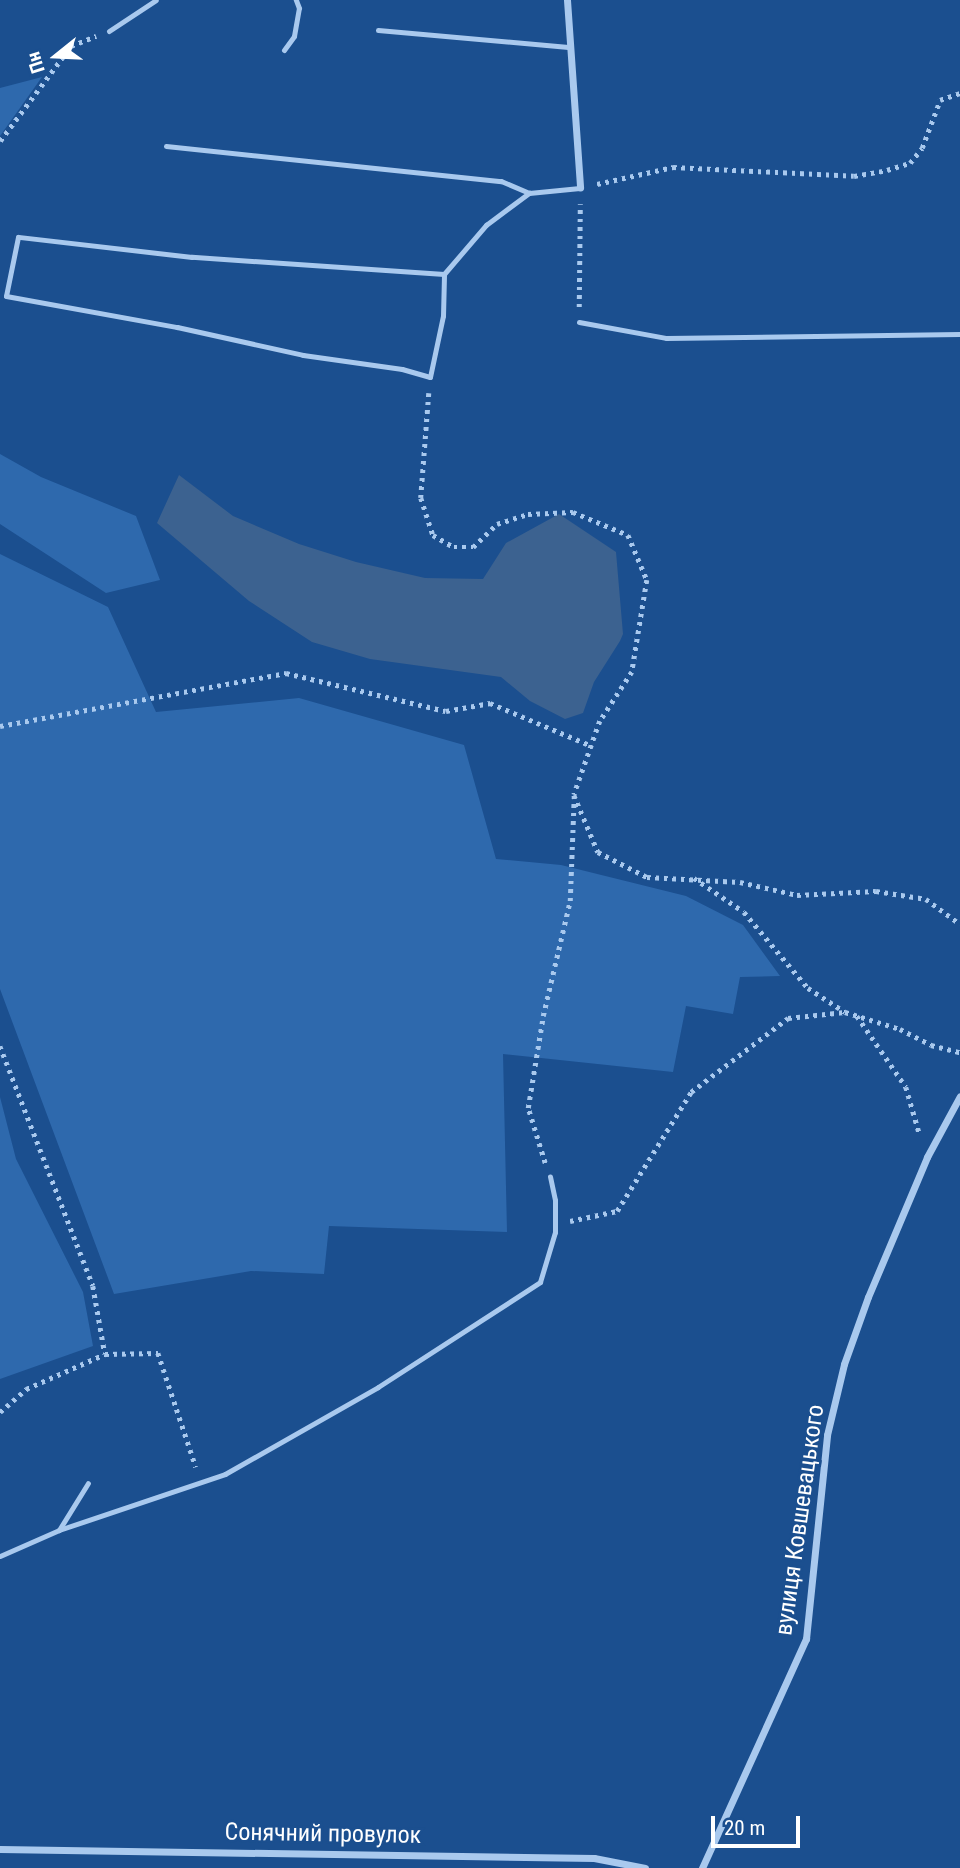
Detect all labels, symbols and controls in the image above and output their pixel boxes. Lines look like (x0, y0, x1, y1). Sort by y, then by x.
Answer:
north arrow (21, 21, 91, 91)
text: Пн (21, 49, 50, 76)
street label: вулиця Ковшевацького (770, 1403, 830, 1637)
scale bar (715, 1801, 804, 1845)
text: 20 m (724, 1816, 765, 1840)
street label: Сонячний провулок (225, 1818, 421, 1850)

